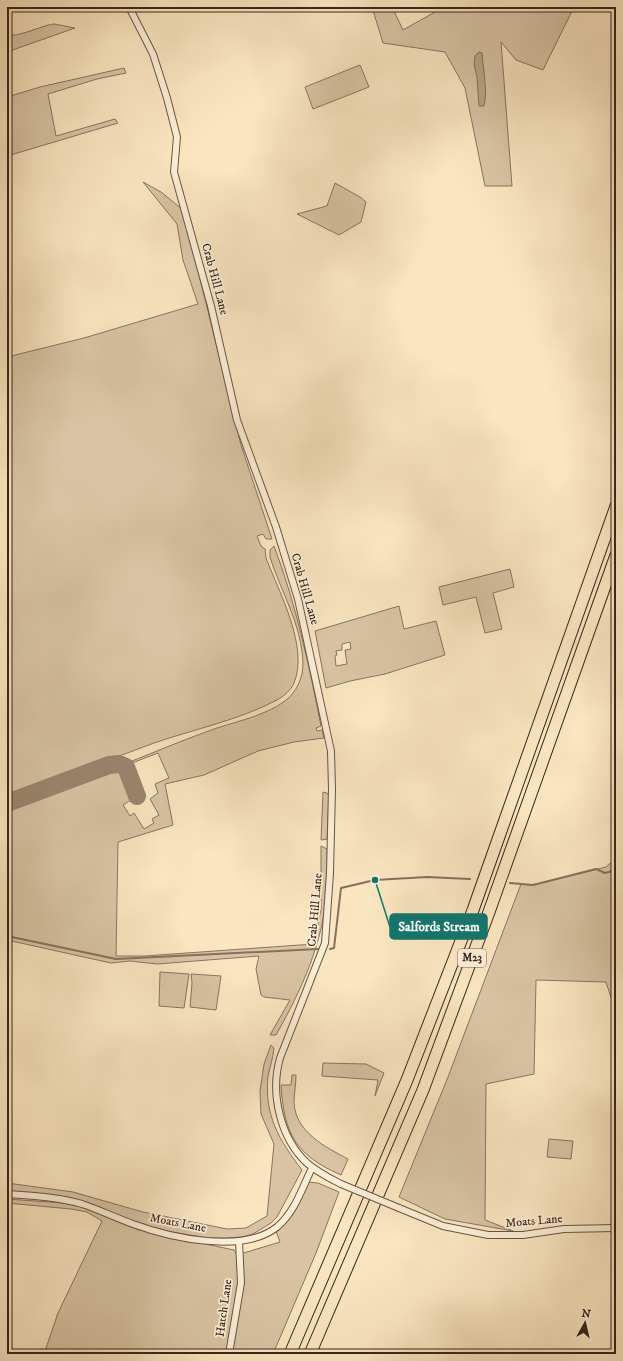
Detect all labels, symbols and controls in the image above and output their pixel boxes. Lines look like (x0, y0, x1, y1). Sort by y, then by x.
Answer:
street label: Crab Hill Lane (198, 242, 232, 316)
street label: Crab Hill Lane (288, 552, 322, 626)
street label: Crab Hill Lane (304, 873, 326, 947)
callout: Salfords Stream (390, 914, 487, 939)
text: Salfords Stream (398, 919, 480, 935)
road number: M23 (458, 949, 486, 967)
street label: Moats Lane (149, 1210, 207, 1236)
street label: Moats Lane (505, 1211, 563, 1231)
street label: Hatch Lane (213, 1278, 235, 1338)
north arrow (565, 1303, 605, 1343)
text: N (581, 1307, 592, 1322)

